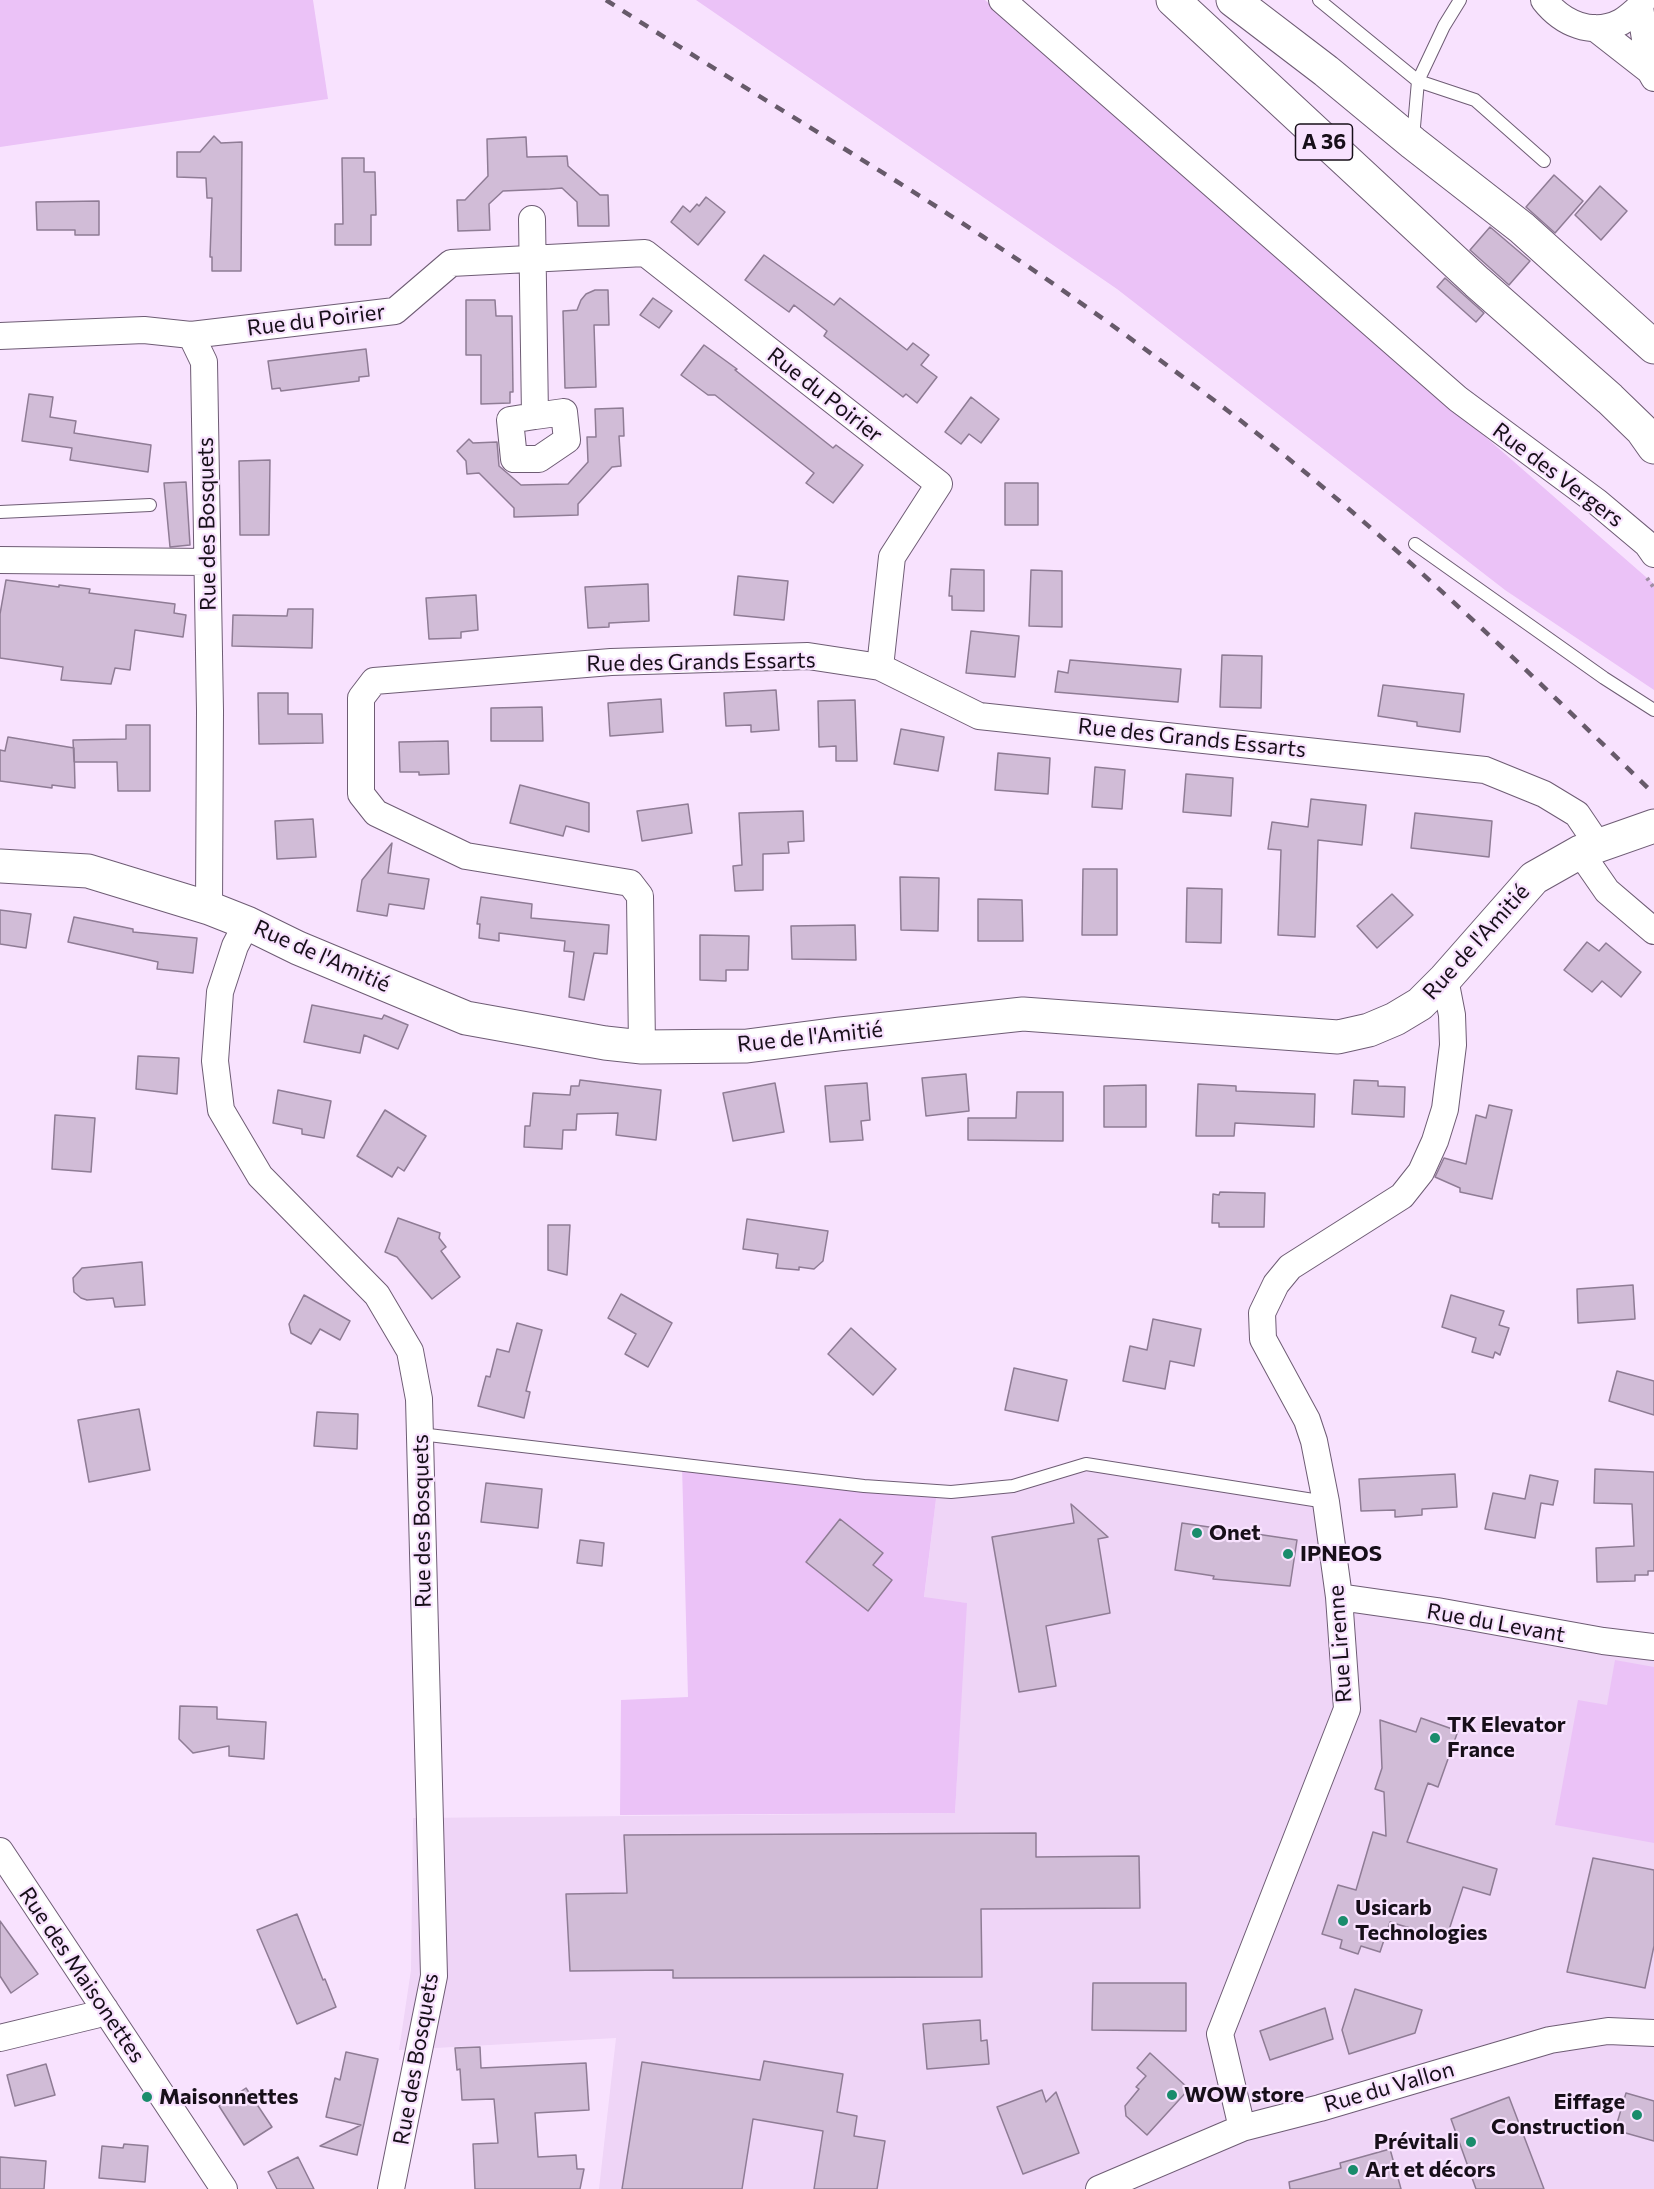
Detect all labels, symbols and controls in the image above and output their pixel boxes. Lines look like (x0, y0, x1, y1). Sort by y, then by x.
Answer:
road number: A 36 (1296, 124, 1352, 160)
street label: Rue du Poirier (245, 298, 387, 342)
street label: Rue du Poirier (762, 342, 888, 448)
street label: Rue des Vergers (1487, 417, 1629, 533)
street label: Rue des Bosquets (192, 437, 222, 611)
street label: Rue des Grands Essarts (586, 647, 816, 677)
street label: Rue des Grands Essarts (1077, 713, 1307, 763)
street label: Rue de l'Amitié (1417, 879, 1535, 1005)
street label: Rue de l'Amitié (250, 914, 394, 998)
street label: Rue de l'Amitié (736, 1016, 884, 1058)
street label: Rue des Bosquets (407, 1434, 437, 1608)
place label: Onet (1209, 1520, 1260, 1546)
marker: Onet (1190, 1526, 1204, 1540)
place label: IPNEOS (1300, 1541, 1382, 1567)
marker: IPNEOS (1281, 1547, 1295, 1561)
street label: Rue Lirenne (1323, 1584, 1357, 1704)
street label: Rue du Levant (1425, 1598, 1567, 1648)
place label: TK Elevator France (1447, 1712, 1566, 1764)
marker: TK Elevator France (1428, 1731, 1442, 1745)
street label: Rue des Maisonettes (13, 1882, 151, 2068)
place label: Usicarb Technologies (1355, 1895, 1488, 1946)
marker: Usicarb Technologies (1336, 1914, 1350, 1928)
street label: Rue des Bosquets (388, 1971, 444, 2147)
street label: Rue du Vallon (1321, 2056, 1457, 2118)
place label: WOW store (1184, 2082, 1304, 2108)
place label: Maisonnettes (159, 2084, 298, 2110)
marker: WOW store (1165, 2088, 1179, 2102)
place label: Eiffage Construction (1491, 2089, 1625, 2140)
marker: Maisonnettes (140, 2090, 154, 2104)
marker: Eiffage Construction (1630, 2108, 1644, 2122)
place label: Prévitali (1374, 2129, 1459, 2155)
marker: Prévitali (1464, 2135, 1478, 2149)
place label: Art et décors (1365, 2157, 1496, 2183)
marker: Art et décors (1346, 2163, 1360, 2177)

